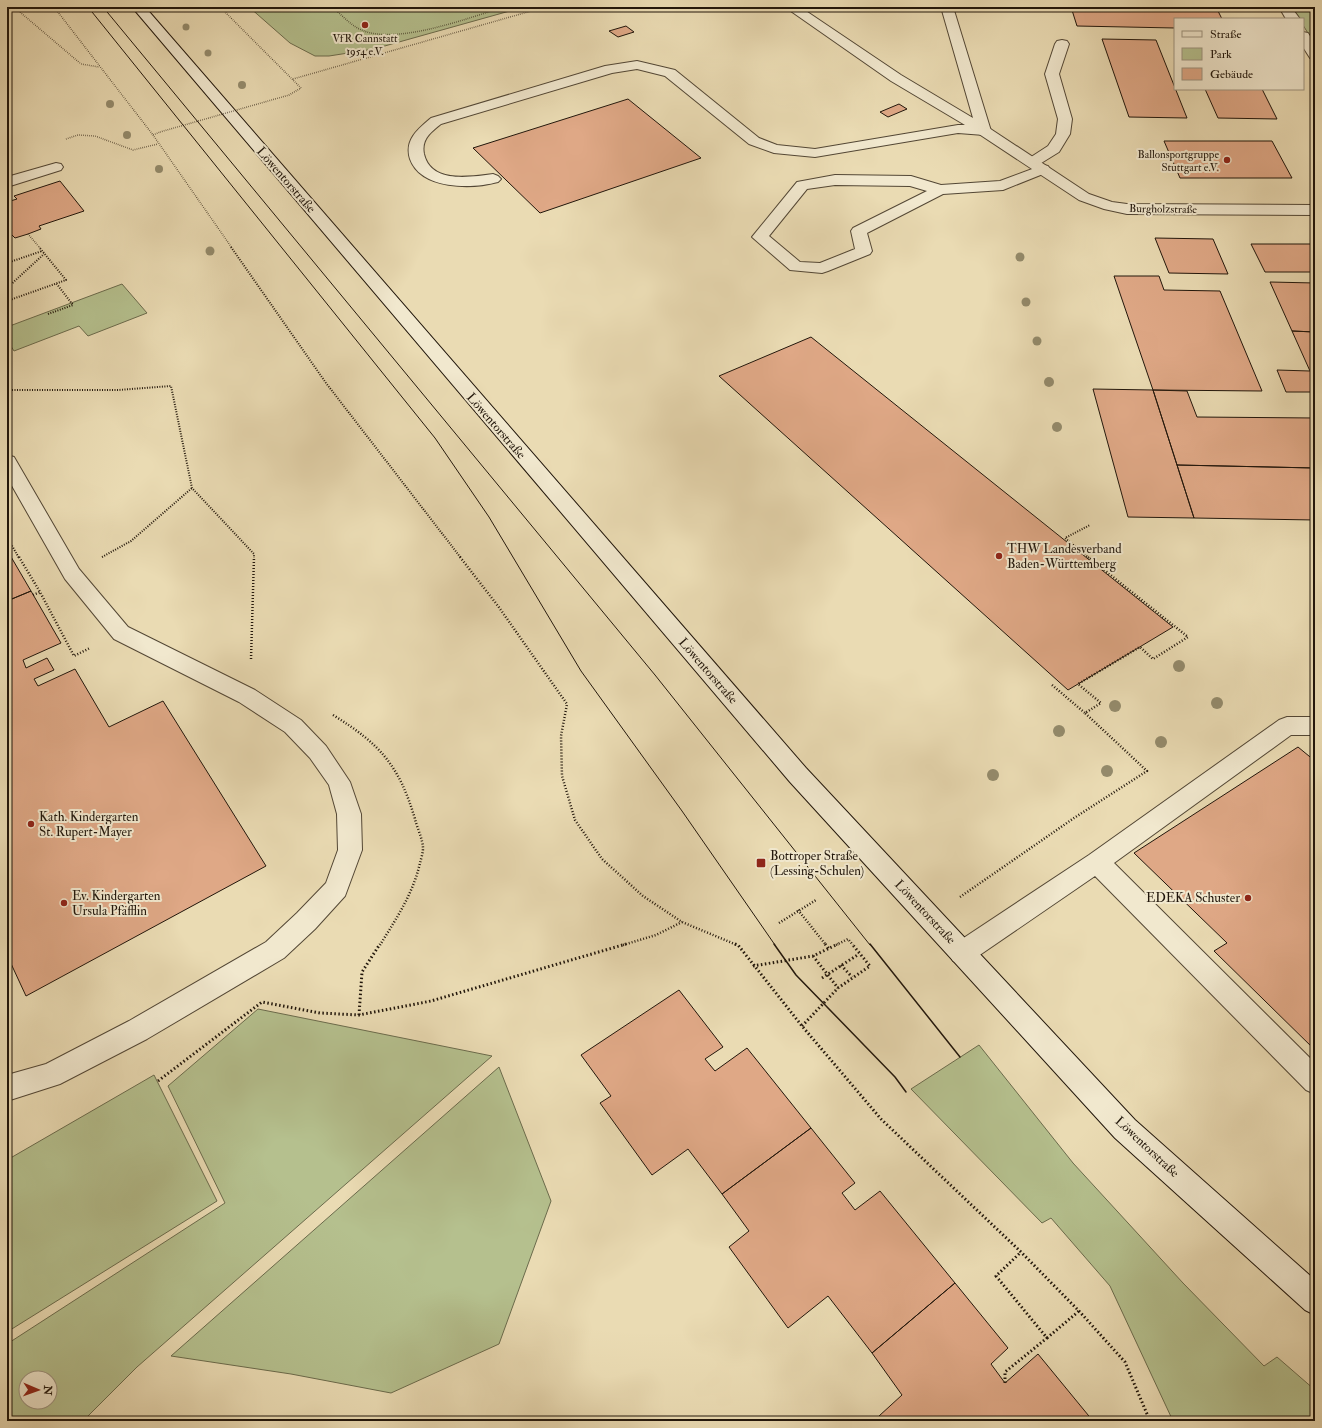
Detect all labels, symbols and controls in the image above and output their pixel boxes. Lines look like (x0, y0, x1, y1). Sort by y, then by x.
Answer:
legend (1174, 18, 1304, 90)
marker: VfR Cannstatt 1954 e.V. (360, 20, 370, 30)
text: Straße (1210, 27, 1241, 42)
place label: VfR Cannstatt 1954 e.V. (332, 32, 398, 58)
text: Park (1210, 47, 1232, 62)
text: Gebäude (1210, 67, 1253, 82)
street label: Löwentorstraße (253, 144, 319, 217)
place label: Ballonsportgruppe Stuttgart e.V. (1138, 148, 1219, 174)
marker: Ballonsportgruppe Stuttgart e.V. (1222, 155, 1232, 165)
street label: Burgholzstraße (1129, 202, 1198, 216)
street label: Löwentorstraße (463, 390, 529, 463)
place label: THW Landesverband Baden-Württemberg (1007, 541, 1122, 572)
marker: THW Landesverband Baden-Württemberg (994, 551, 1004, 561)
street label: Löwentorstraße (675, 635, 741, 708)
place label: Kath. Kindergarten St. Rupert-Mayer (39, 809, 139, 841)
marker: Kath. Kindergarten St. Rupert-Mayer (26, 819, 36, 829)
place label: Bottroper Straße (Lessing-Schulen) (770, 848, 864, 879)
marker: Bottroper Straße (Lessing-Schulen) (755, 857, 767, 869)
street label: Löwentorstraße (891, 876, 959, 948)
place label: Ev. Kindergarten Ursula Pfäfflin (72, 888, 161, 919)
place label: EDEKA Schuster (1146, 890, 1240, 906)
marker: EDEKA Schuster (1243, 893, 1253, 903)
marker: Ev. Kindergarten Ursula Pfäfflin (59, 898, 69, 908)
street label: Löwentorstraße (1111, 1113, 1183, 1181)
north arrow (18, 1370, 58, 1410)
text: N (41, 1384, 54, 1397)

